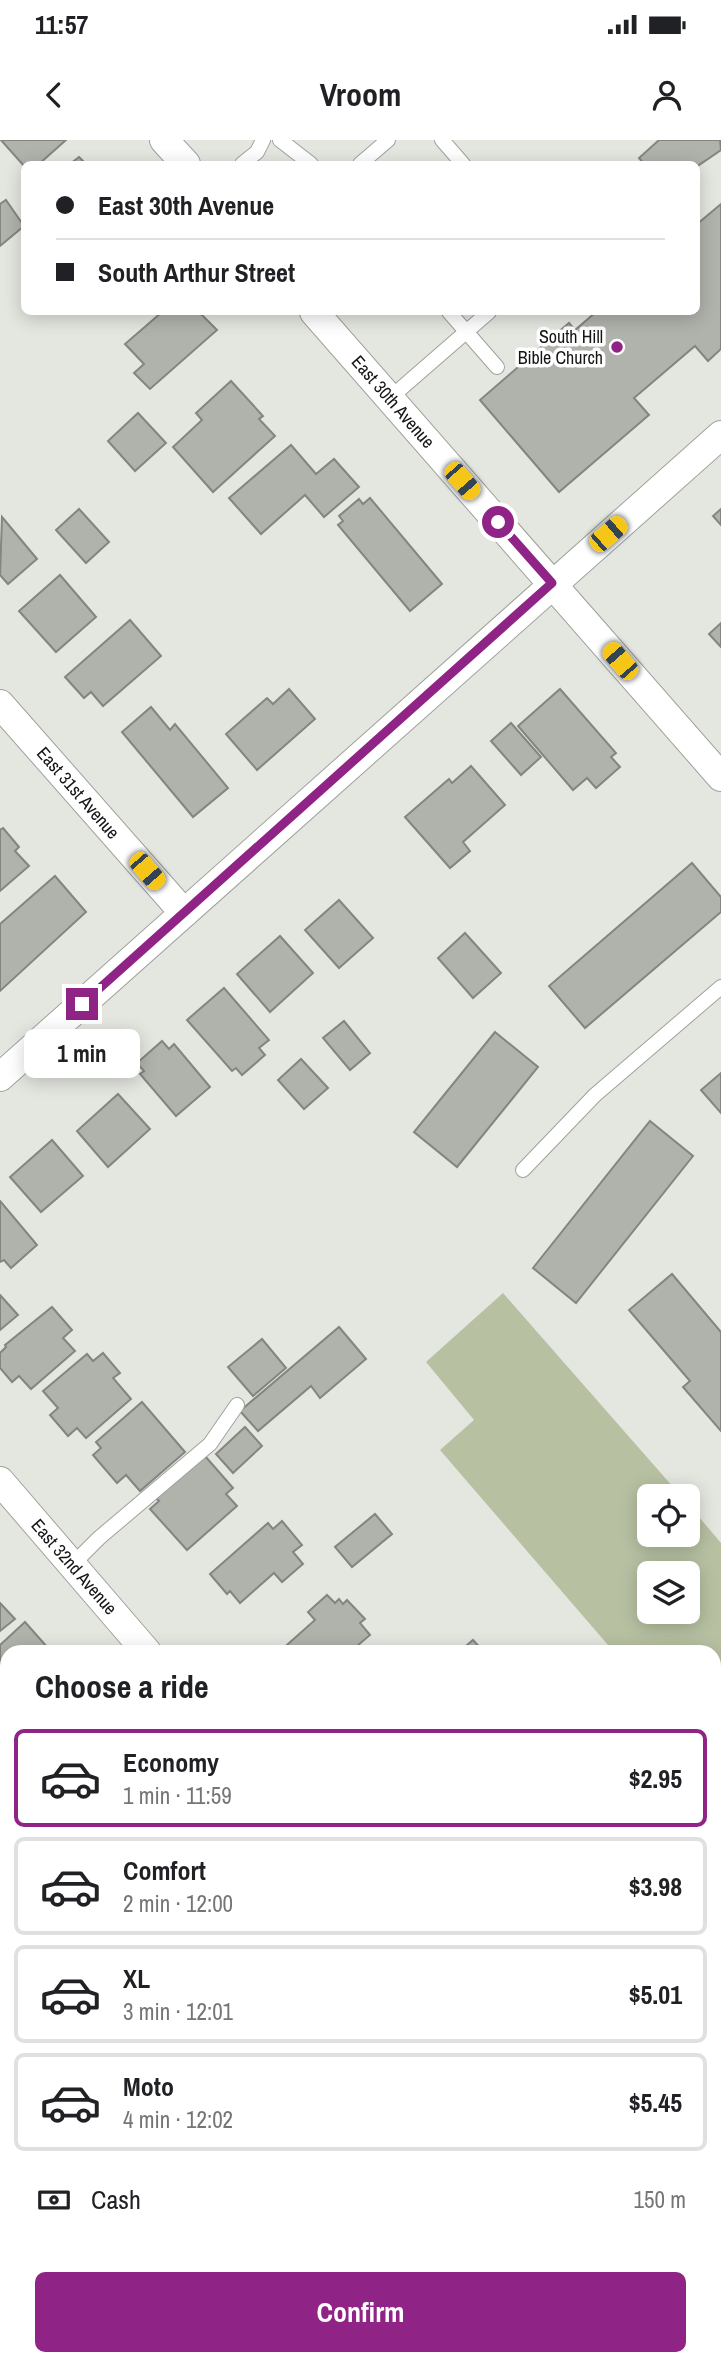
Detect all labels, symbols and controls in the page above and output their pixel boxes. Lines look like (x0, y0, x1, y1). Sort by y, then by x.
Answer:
text: 11:57 (35, 7, 88, 42)
text: Vroom (320, 73, 401, 116)
icon: back (35, 76, 73, 114)
icon: person (648, 76, 686, 114)
text: East 30th Avenue (98, 188, 274, 223)
text: South Arthur Street (98, 255, 295, 290)
place label: South Hill Bible Church (518, 324, 603, 370)
marker: South Hill Bible Church (609, 339, 625, 355)
street label: East 30th Avenue (346, 350, 441, 453)
car (441, 458, 484, 504)
route start (482, 506, 514, 538)
car (586, 512, 631, 556)
car (599, 638, 642, 684)
street label: East 31st Avenue (31, 741, 125, 844)
car (126, 848, 169, 894)
route end (66, 988, 98, 1020)
callout: 1 min (24, 1028, 140, 1078)
text: 1 min (57, 1038, 107, 1069)
map controls (637, 1484, 700, 1624)
button: locate (637, 1484, 700, 1547)
street label: East 32nd Avenue (26, 1513, 123, 1620)
button: layers (637, 1561, 700, 1624)
text: Choose a ride (35, 1665, 209, 1708)
text: Economy (123, 1745, 219, 1780)
icon: car (39, 1747, 102, 1810)
text: $2.95 (629, 1761, 682, 1796)
text: 1 min · 11:59 (123, 1780, 232, 1811)
text: Comfort (123, 1853, 206, 1888)
icon: car (39, 1855, 102, 1918)
text: $3.98 (629, 1869, 682, 1904)
text: 2 min · 12:00 (123, 1888, 233, 1919)
text: XL (123, 1961, 150, 1996)
icon: car (39, 1963, 102, 2026)
text: $5.01 (629, 1977, 682, 2012)
text: 3 min · 12:01 (123, 1996, 233, 2027)
text: Moto (123, 2069, 174, 2104)
icon: car (39, 2071, 102, 2134)
text: $5.45 (629, 2085, 682, 2120)
text: 4 min · 12:02 (123, 2104, 233, 2135)
icon: cash (35, 2181, 73, 2219)
text: Cash (91, 2182, 141, 2217)
text: 150 m (634, 2184, 686, 2215)
button: Confirm (35, 2272, 686, 2352)

